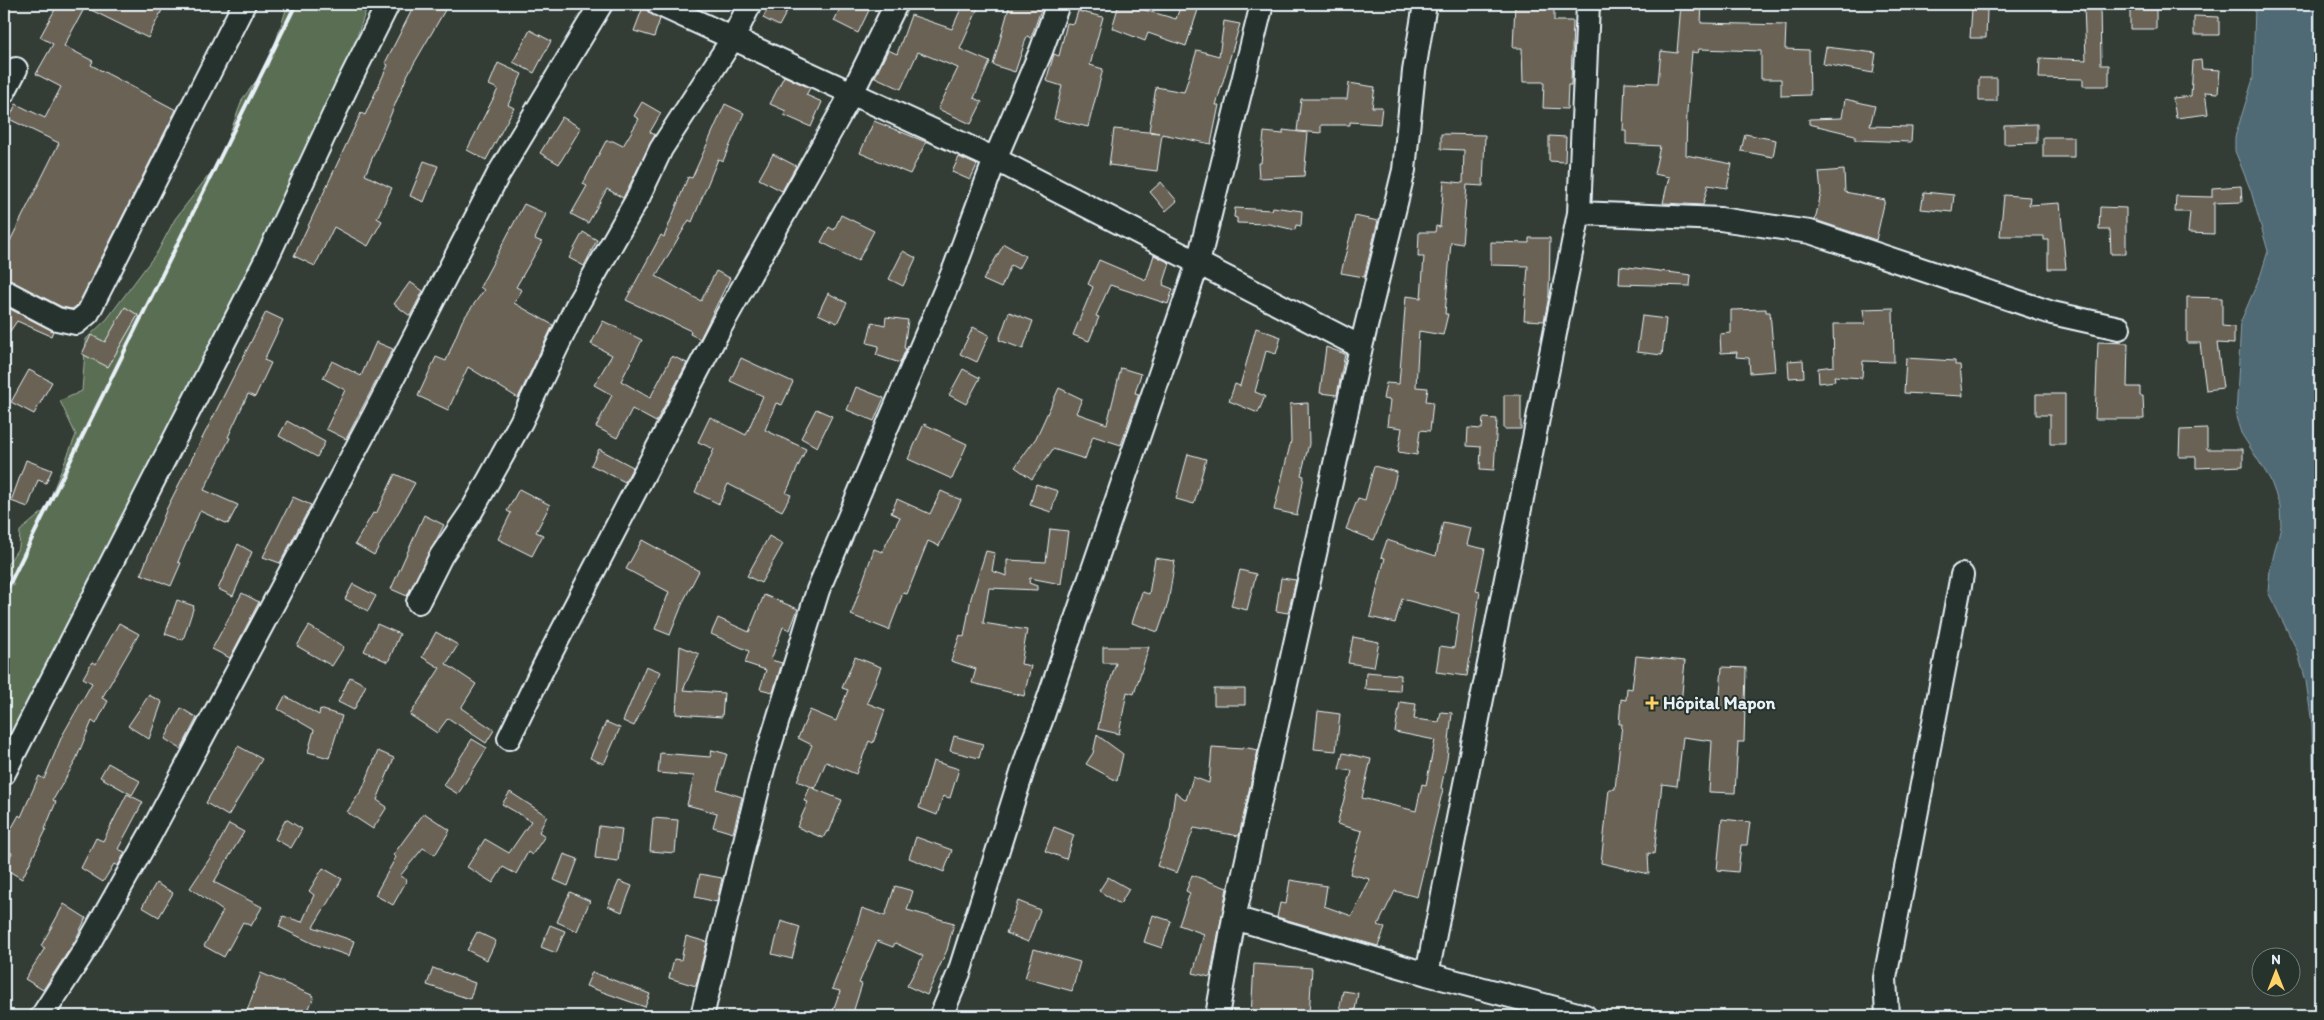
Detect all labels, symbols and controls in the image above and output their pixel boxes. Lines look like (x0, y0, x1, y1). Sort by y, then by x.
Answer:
place label: Hôpital Mapon (1663, 692, 1776, 714)
marker: Hôpital Mapon (1645, 696, 1659, 710)
north arrow (2252, 948, 2302, 998)
text: N (2271, 951, 2281, 968)

